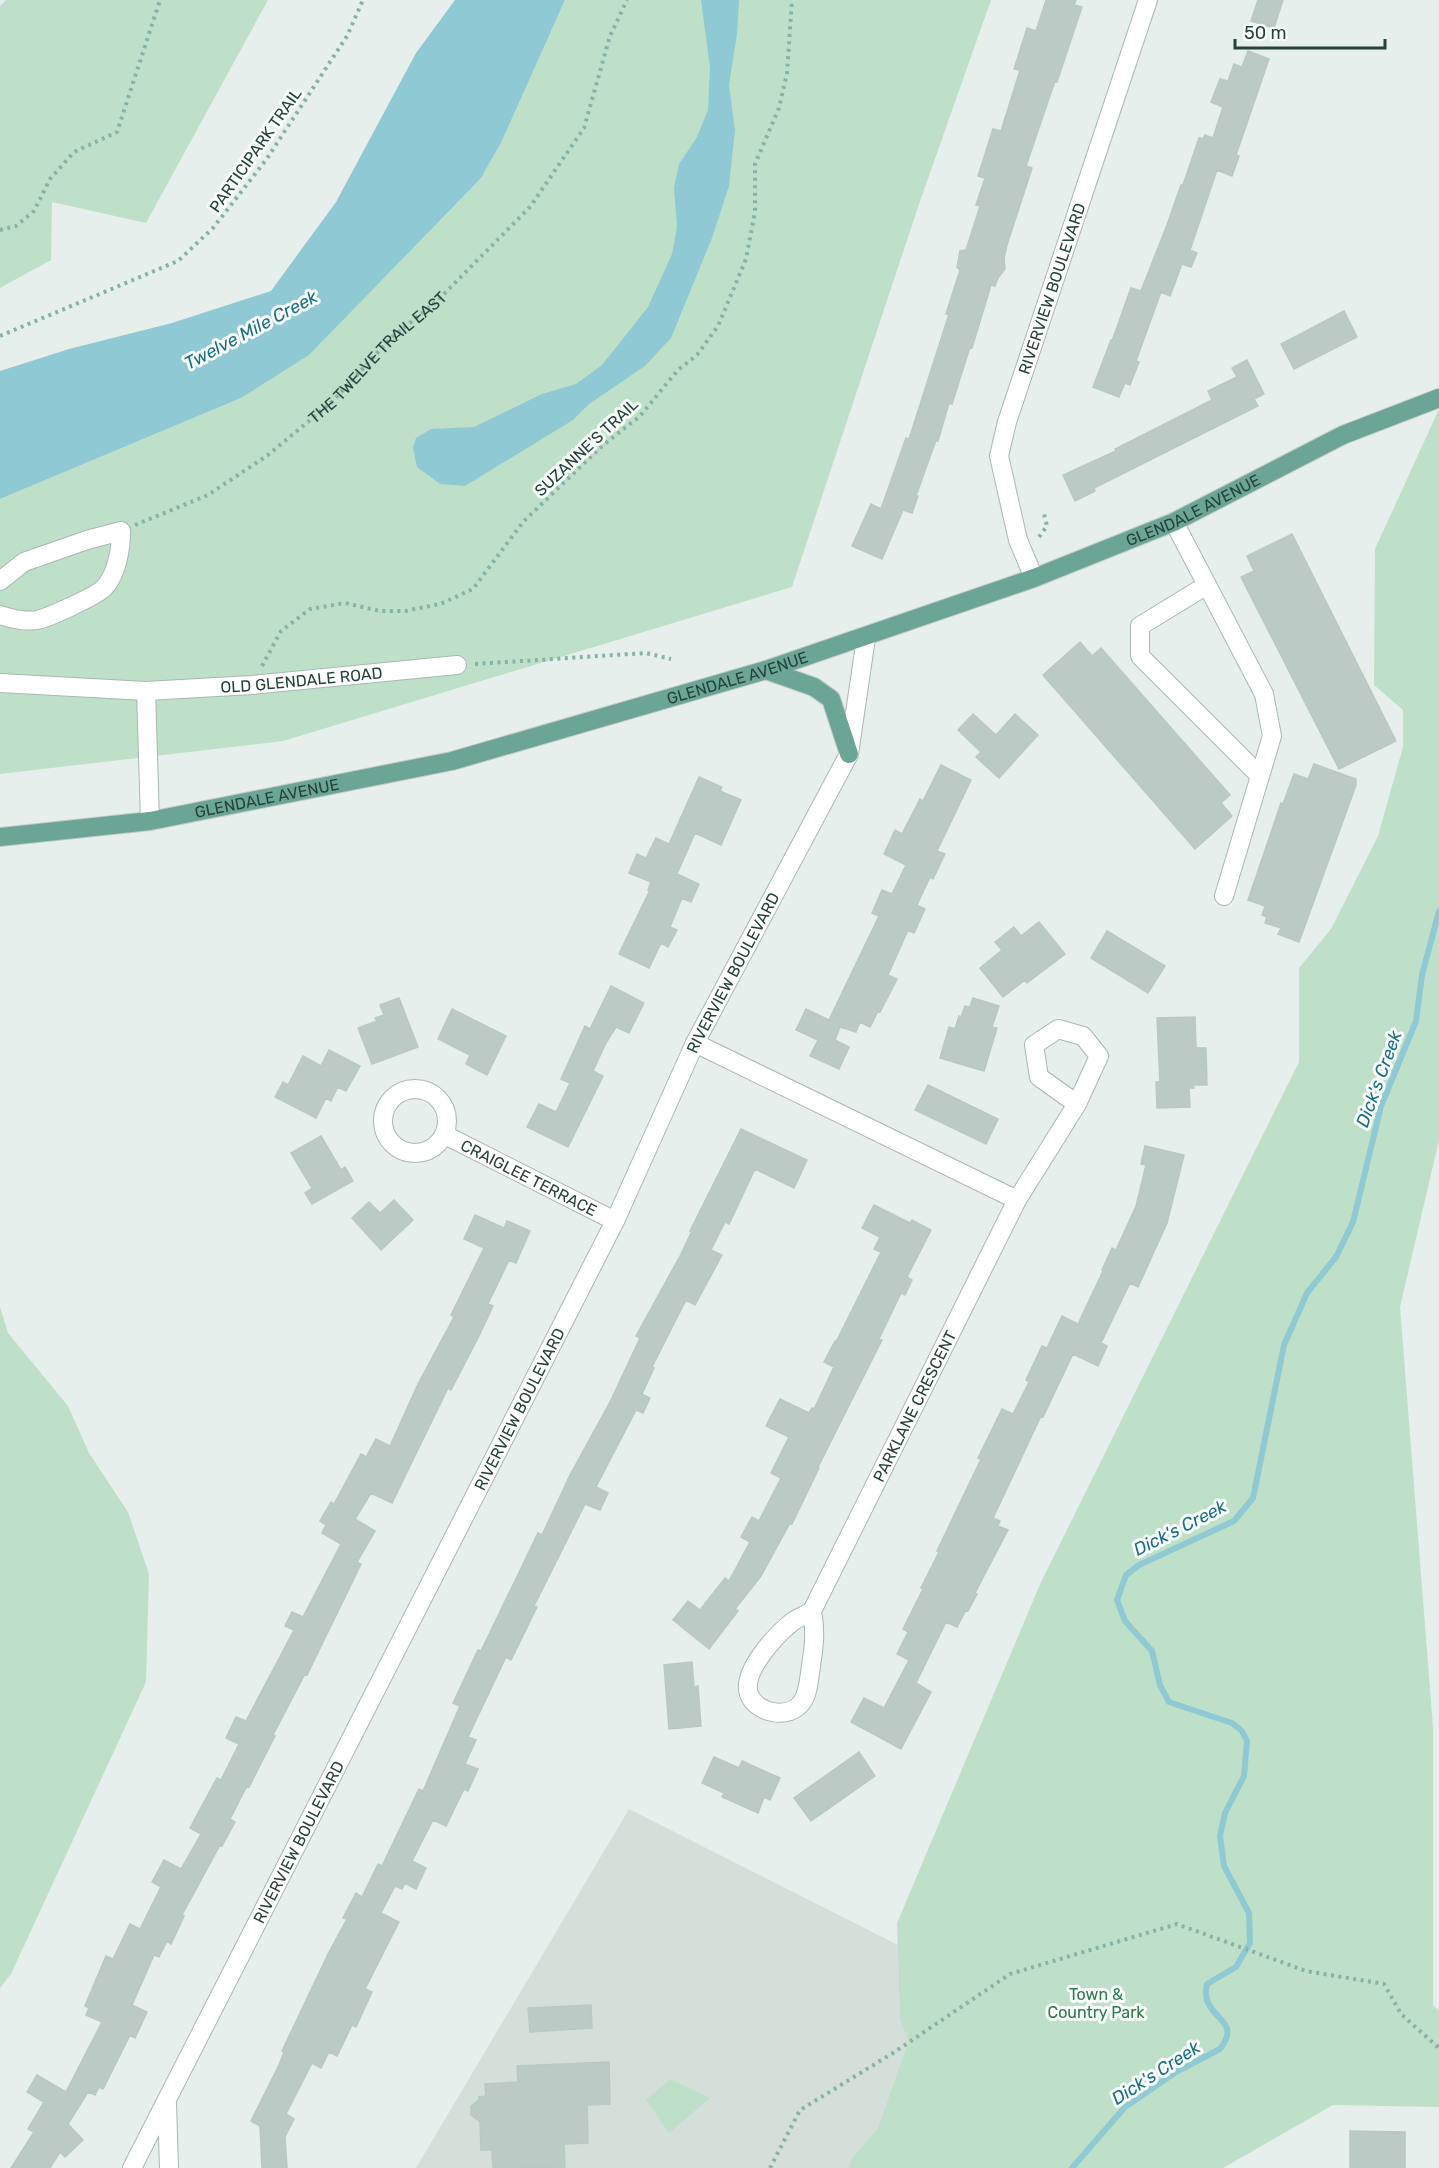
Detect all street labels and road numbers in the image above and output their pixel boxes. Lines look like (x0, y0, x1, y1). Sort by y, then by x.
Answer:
street label: PARTICIPARK TRAIL (205, 85, 305, 216)
street label: RIVERVIEW BOULEVARD (1015, 201, 1090, 377)
street label: THE TWELVE TRAIL EAST (305, 288, 451, 427)
street label: SUZANNE'S TRAIL (531, 395, 642, 500)
street label: GLENDALE AVENUE (1123, 470, 1264, 550)
street label: GLENDALE AVENUE (665, 647, 811, 708)
street label: OLD GLENDALE ROAD (220, 663, 383, 697)
street label: GLENDALE AVENUE (193, 775, 341, 822)
street label: RIVERVIEW BOULEVARD (683, 889, 784, 1056)
street label: CRAIGLEE TERRACE (457, 1136, 600, 1220)
street label: RIVERVIEW BOULEVARD (470, 1325, 569, 1494)
street label: PARKLANE CRESCENT (869, 1327, 960, 1485)
street label: RIVERVIEW BOULEVARD (249, 1758, 348, 1926)

